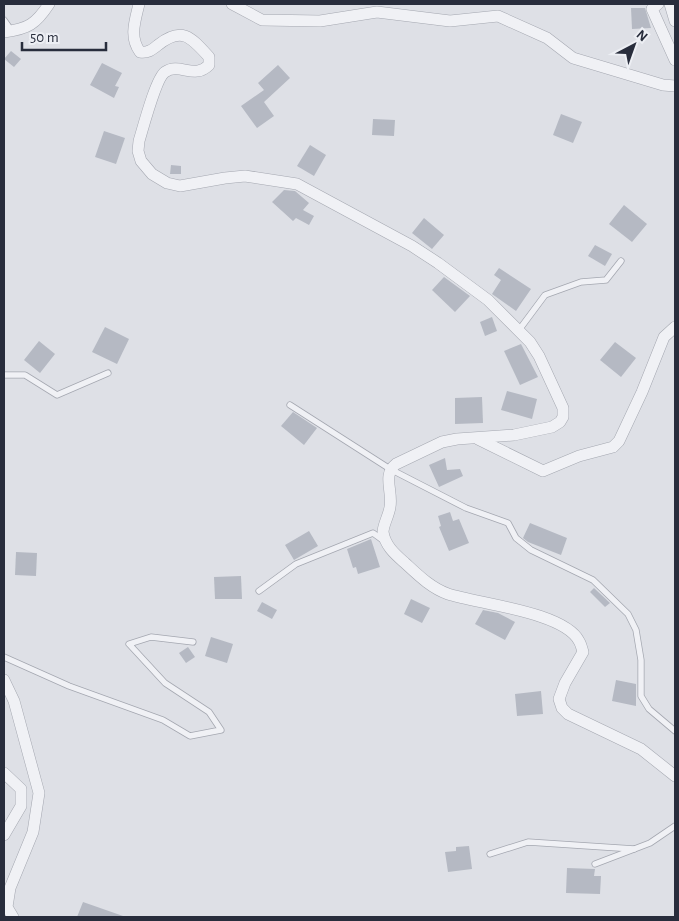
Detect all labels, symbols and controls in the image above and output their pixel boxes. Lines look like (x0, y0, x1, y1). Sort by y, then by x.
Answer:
scale bar (22, 20, 106, 52)
north arrow (609, 20, 659, 70)
text: N (634, 27, 650, 44)
text: 50 m (30, 30, 59, 45)

